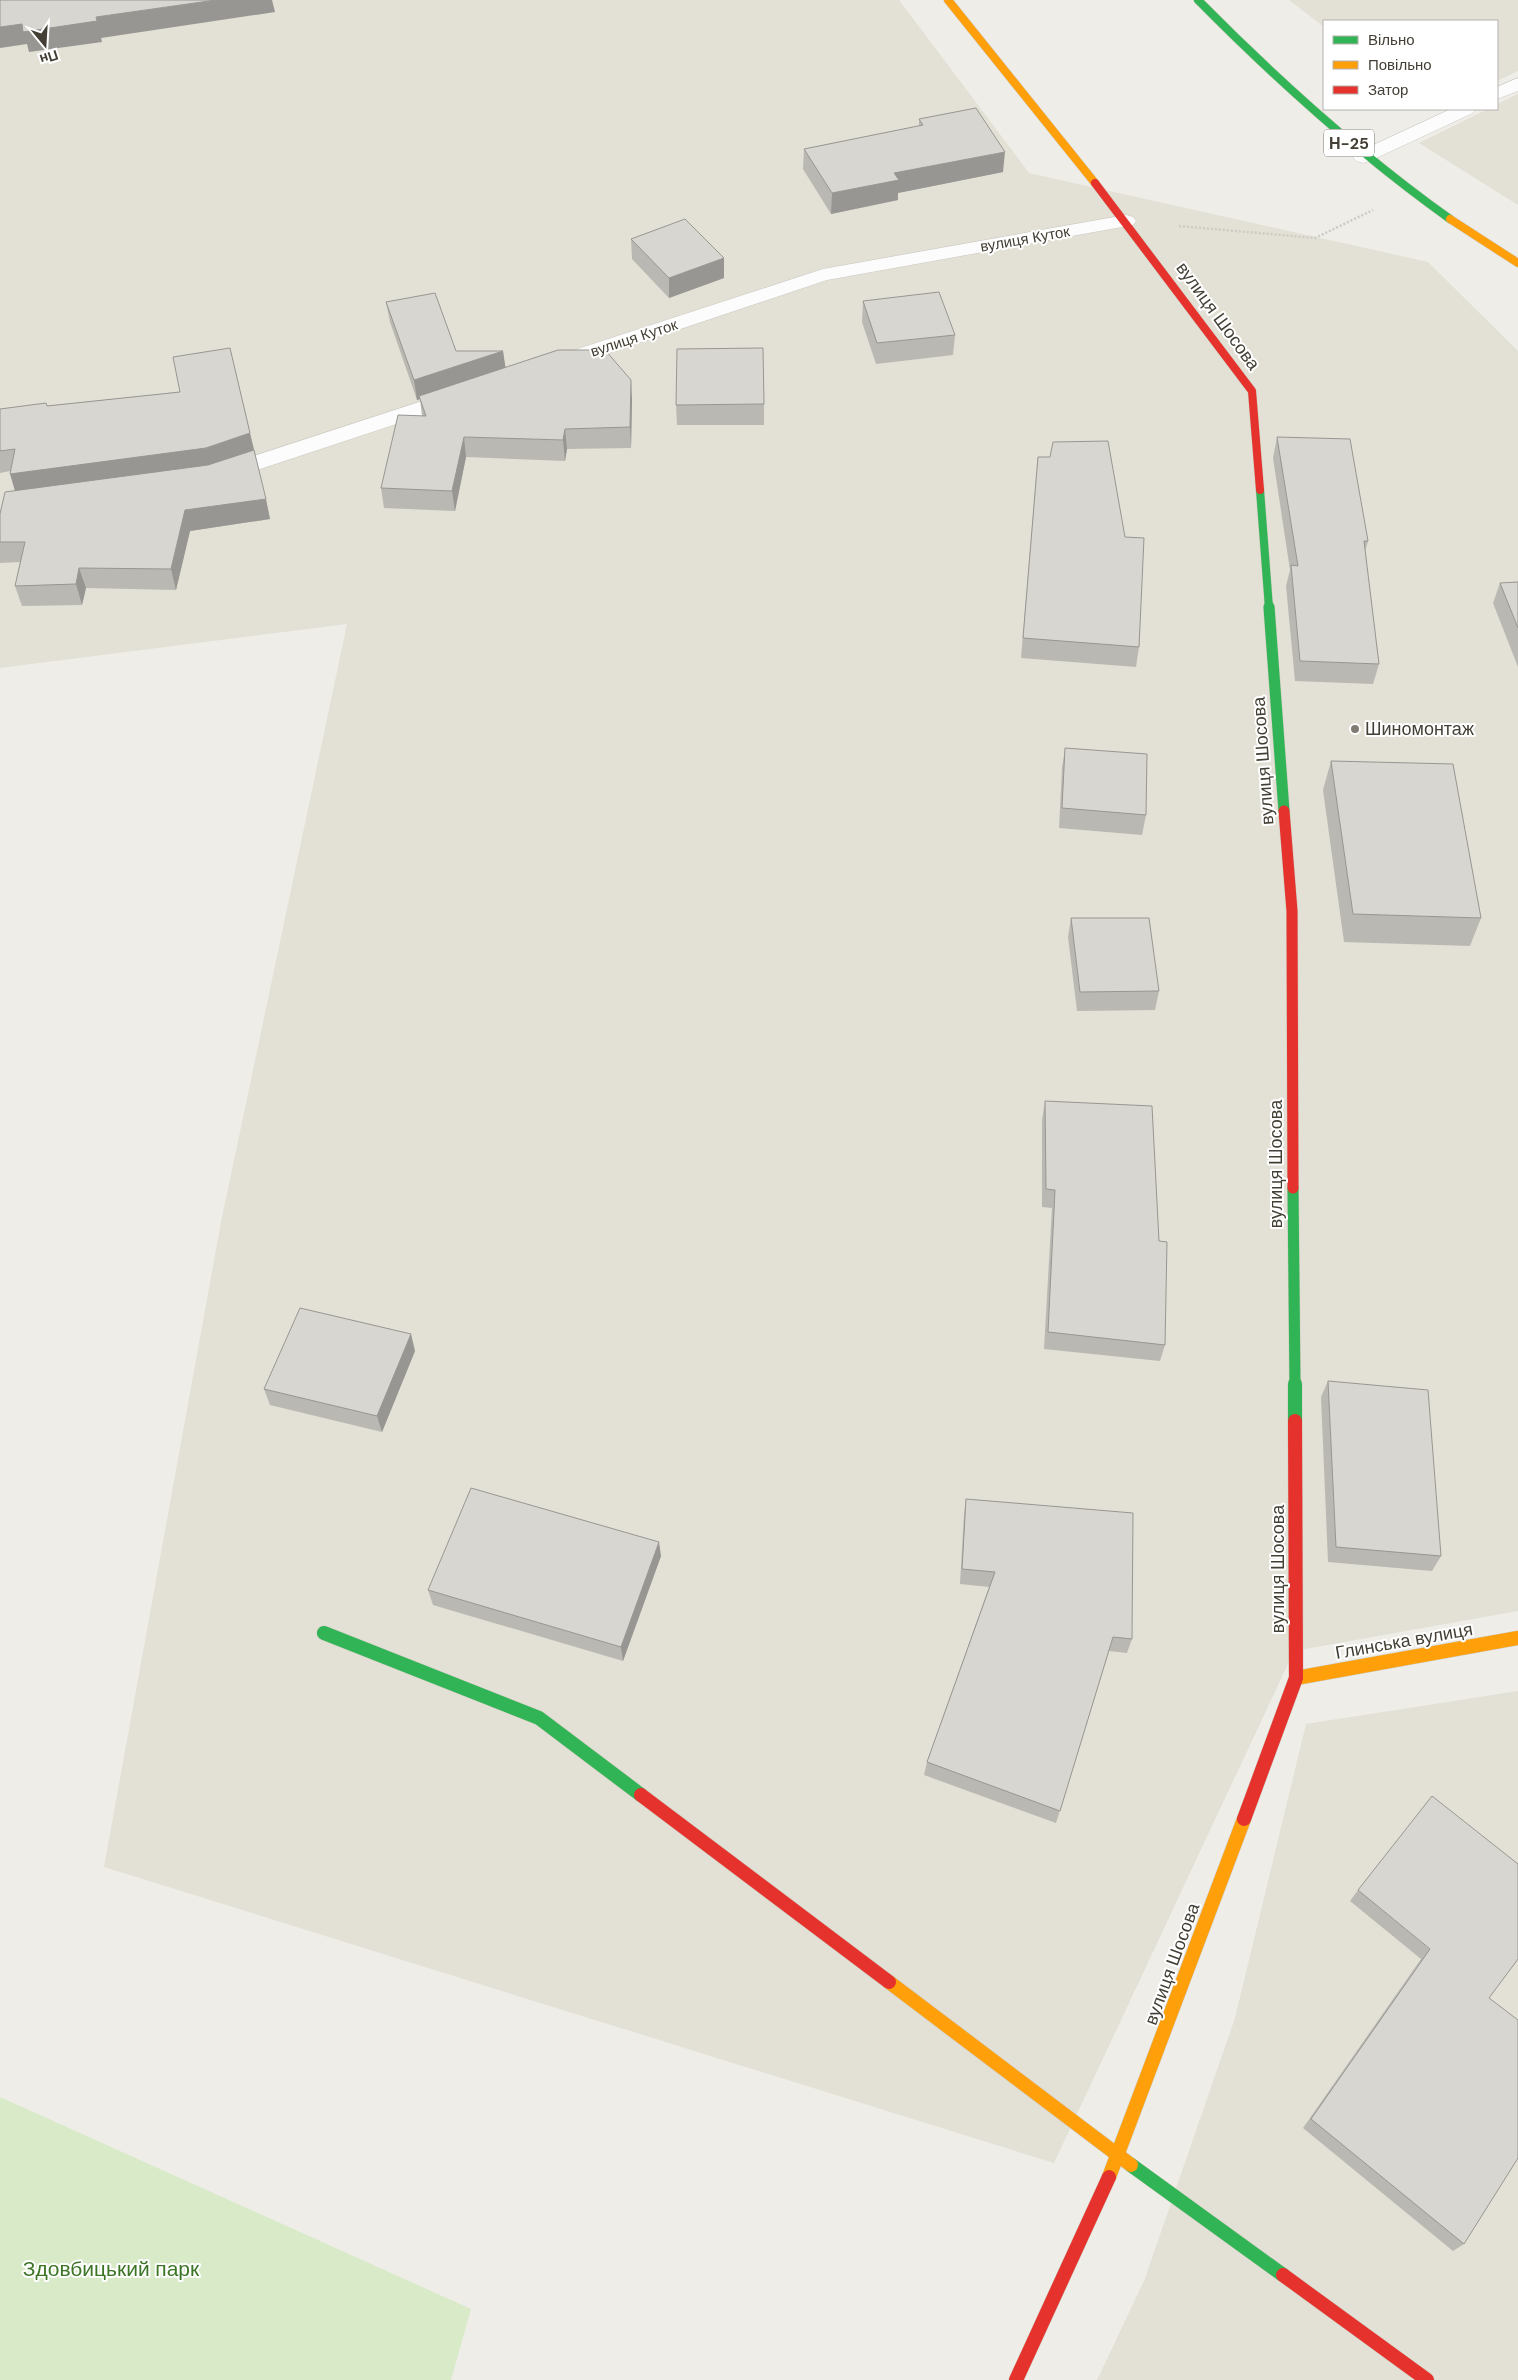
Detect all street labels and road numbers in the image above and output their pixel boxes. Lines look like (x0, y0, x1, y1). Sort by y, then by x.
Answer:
road number: Н-25 (1324, 130, 1374, 156)
street label: вулиця Куток (979, 221, 1072, 257)
street label: вулиця Шосова (1171, 257, 1266, 376)
street label: вулиця Куток (588, 314, 681, 361)
street label: вулиця Шосова (1246, 695, 1279, 826)
street label: вулиця Шосова (1264, 1099, 1288, 1228)
street label: вулиця Шосова (1266, 1504, 1290, 1633)
street label: Глинська вулиця (1333, 1617, 1475, 1665)
street label: вулиця Шосова (1139, 1899, 1206, 2028)

